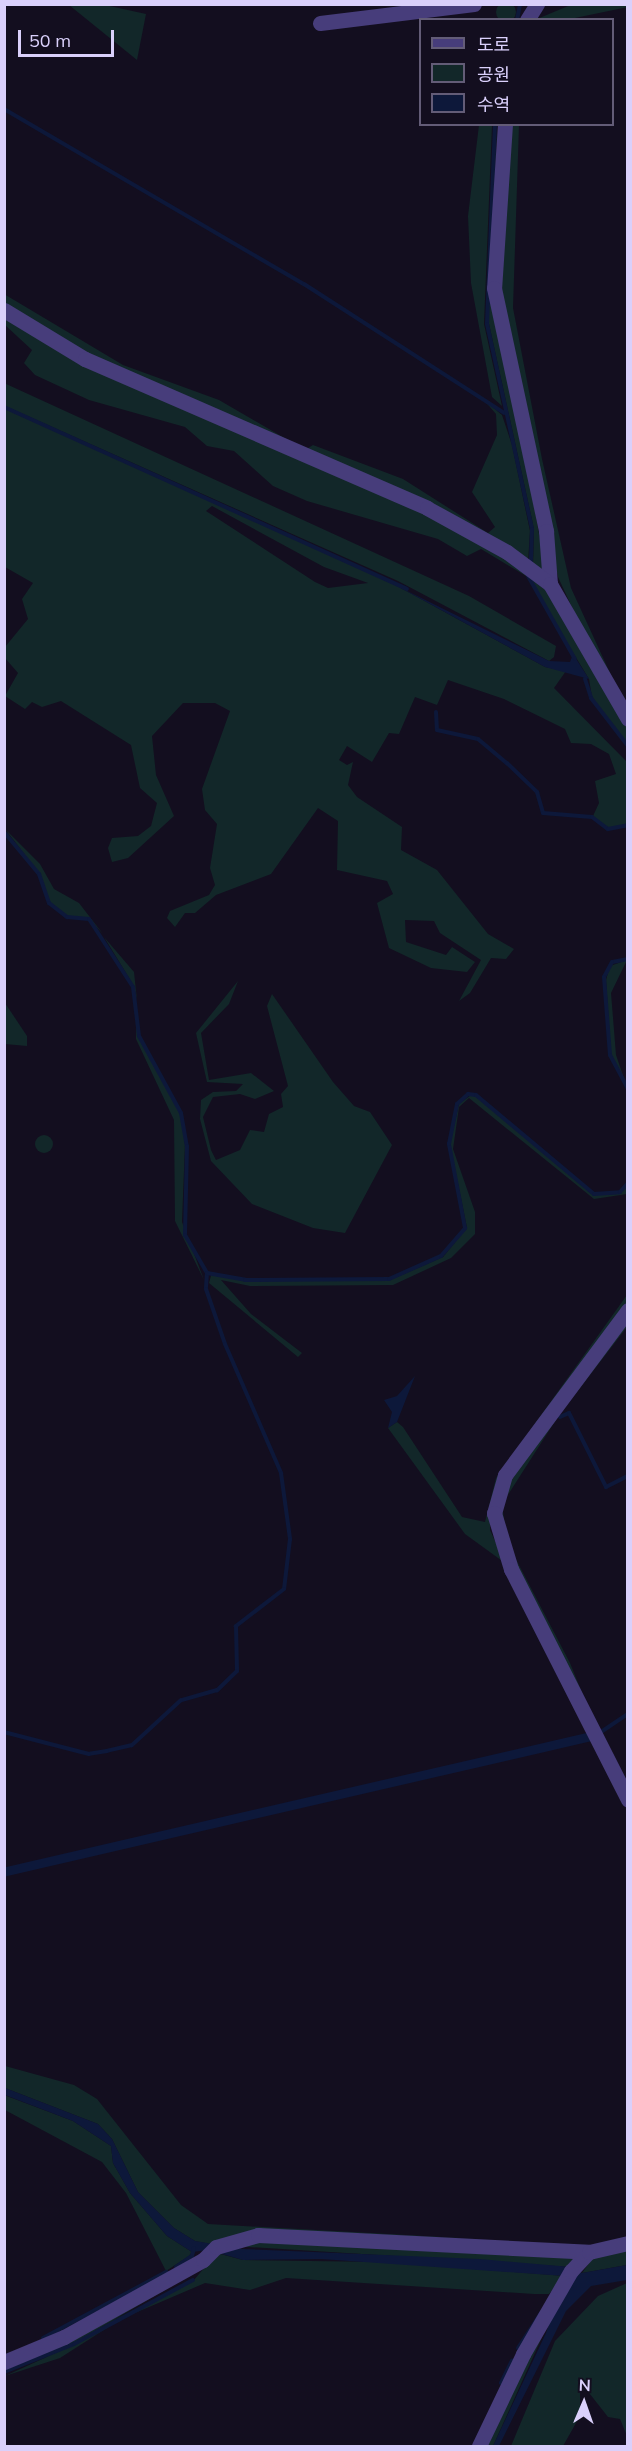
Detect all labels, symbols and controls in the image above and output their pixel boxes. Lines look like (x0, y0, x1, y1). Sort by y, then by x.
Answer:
scale bar (21, 18, 117, 56)
legend (419, 18, 614, 126)
text: 50 m (29, 29, 71, 52)
text: 도로 (477, 33, 510, 56)
text: 공원 (477, 63, 510, 86)
text: 수역 (477, 93, 510, 116)
north arrow (554, 2373, 614, 2433)
text: N (578, 2375, 591, 2395)

